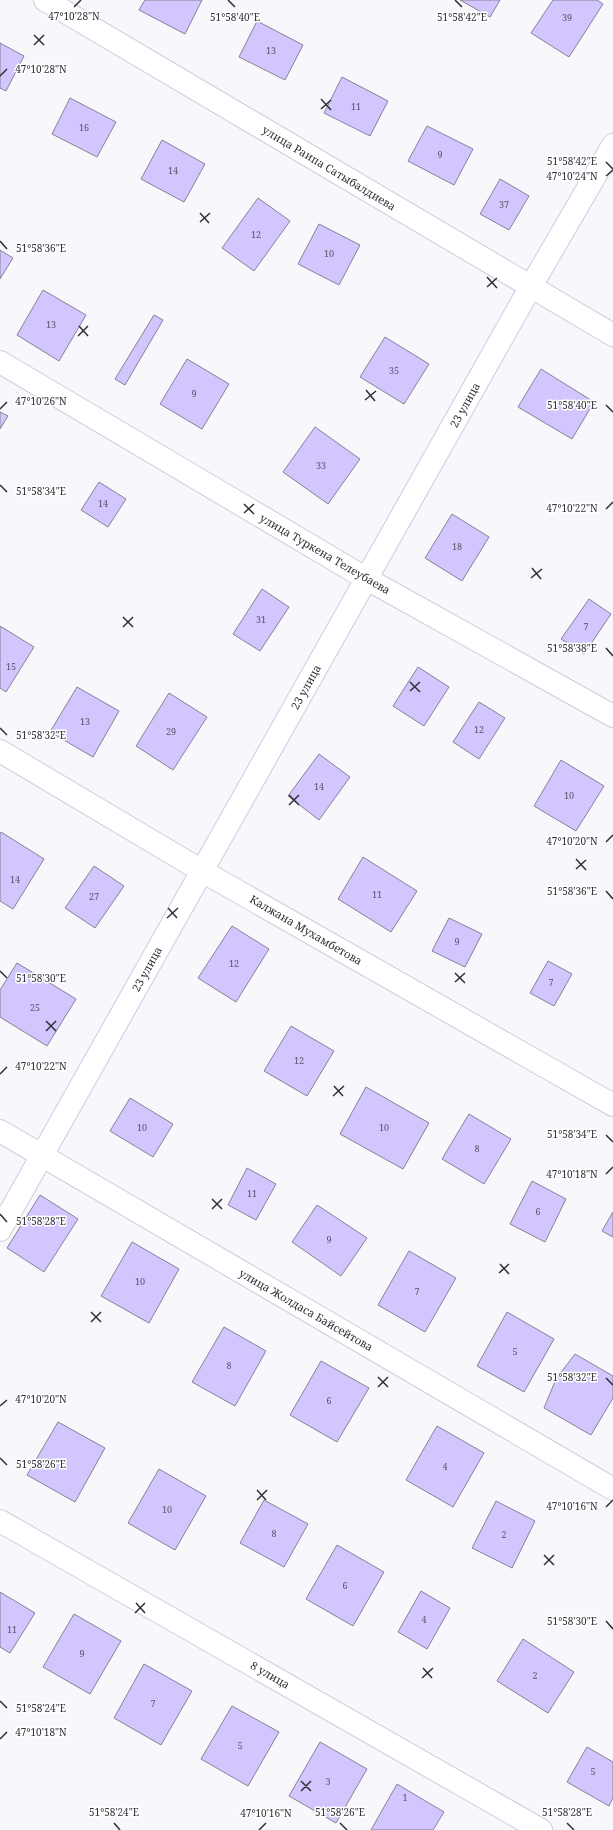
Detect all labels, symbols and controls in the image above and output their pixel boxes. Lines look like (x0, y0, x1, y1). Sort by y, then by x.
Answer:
text: 47°10'28"N (48, 9, 100, 23)
text: 51°58'40"E (210, 10, 260, 24)
text: 51°58'42"E (437, 10, 487, 24)
house number: 39 (562, 11, 572, 24)
house number: 13 (266, 44, 276, 57)
text: 47°10'28"N (15, 62, 67, 76)
house number: 11 (351, 100, 361, 113)
house number: 16 (79, 121, 89, 134)
street label: улица Раипа Сатыбалдиева (260, 122, 399, 213)
house number: 9 (437, 148, 443, 161)
text: 51°58'42"E (547, 154, 597, 168)
house number: 14 (168, 164, 178, 177)
text: 47°10'24"N (546, 169, 598, 183)
house number: 37 (499, 198, 509, 211)
house number: 12 (251, 228, 261, 241)
text: 51°58'36"E (16, 241, 66, 255)
house number: 10 (324, 247, 334, 260)
house number: 13 (46, 318, 56, 331)
house number: 35 (389, 364, 399, 377)
street label: 23 улица (446, 380, 483, 430)
house number: 9 (191, 387, 197, 400)
text: 47°10'26"N (15, 394, 67, 408)
text: 51°58'40"E (547, 398, 597, 412)
house number: 33 (316, 459, 326, 472)
text: 51°58'34"E (16, 484, 66, 498)
house number: 14 (98, 497, 108, 510)
text: 47°10'22"N (546, 501, 598, 515)
street label: улица Туркена Телеубаева (257, 510, 393, 597)
house number: 18 (452, 540, 462, 553)
house number: 31 (256, 613, 266, 626)
house number: 7 (583, 620, 589, 633)
text: 51°58'38"E (547, 641, 597, 655)
house number: 15 (6, 660, 16, 673)
street label: 23 улица (287, 662, 324, 712)
house number: 13 (80, 715, 90, 728)
house number: 12 (474, 723, 484, 736)
house number: 29 (166, 725, 176, 738)
text: 51°58'32"E (16, 728, 66, 742)
house number: 14 (314, 780, 324, 793)
house number: 10 (564, 789, 574, 802)
text: 47°10'20"N (546, 834, 598, 848)
house number: 14 (10, 873, 20, 886)
text: 51°58'36"E (547, 884, 597, 898)
house number: 11 (372, 888, 382, 901)
house number: 27 (89, 890, 99, 903)
street label: Калжана Мухамбетова (247, 891, 365, 968)
house number: 9 (454, 935, 460, 948)
street label: 23 улица (128, 944, 165, 994)
house number: 12 (229, 957, 239, 970)
text: 51°58'30"E (16, 971, 66, 985)
house number: 7 (548, 976, 554, 989)
house number: 25 (30, 1001, 40, 1014)
house number: 12 (294, 1054, 304, 1067)
text: 47°10'22"N (15, 1059, 67, 1073)
house number: 10 (137, 1121, 147, 1134)
house number: 10 (379, 1121, 389, 1134)
text: 51°58'34"E (547, 1127, 597, 1141)
house number: 8 (474, 1142, 480, 1155)
text: 47°10'18"N (546, 1167, 598, 1181)
house number: 11 (247, 1187, 257, 1200)
house number: 6 (535, 1205, 541, 1218)
text: 51°58'28"E (16, 1214, 66, 1228)
house number: 9 (326, 1233, 332, 1246)
street label: улица Жолдаса Байсейтова (237, 1265, 376, 1354)
house number: 10 (135, 1275, 145, 1288)
house number: 7 (414, 1285, 420, 1298)
house number: 5 (512, 1345, 518, 1358)
house number: 8 (226, 1359, 232, 1372)
text: 51°58'32"E (547, 1370, 597, 1384)
text: 47°10'20"N (15, 1392, 67, 1406)
house number: 6 (326, 1394, 332, 1407)
text: 51°58'26"E (16, 1457, 66, 1471)
house number: 4 (442, 1460, 448, 1473)
text: 47°10'16"N (546, 1499, 598, 1513)
house number: 10 (162, 1503, 172, 1516)
house number: 8 (271, 1527, 277, 1540)
house number: 2 (501, 1528, 507, 1541)
house number: 6 (342, 1579, 348, 1592)
house number: 4 (421, 1613, 427, 1626)
text: 51°58'30"E (547, 1614, 597, 1628)
house number: 11 (7, 1623, 17, 1636)
house number: 9 (79, 1647, 85, 1660)
street label: 8 улица (248, 1657, 293, 1692)
house number: 2 (532, 1669, 538, 1682)
house number: 7 (150, 1697, 156, 1710)
text: 51°58'24"E (16, 1701, 66, 1715)
text: 47°10'18"N (15, 1725, 67, 1739)
house number: 5 (237, 1739, 243, 1752)
house number: 5 (590, 1765, 596, 1778)
house number: 3 (325, 1775, 331, 1788)
house number: 1 (402, 1791, 408, 1804)
text: 51°58'24"E (89, 1805, 139, 1819)
text: 51°58'26"E (315, 1805, 365, 1819)
text: 51°58'28"E (542, 1805, 592, 1819)
text: 47°10'16"N (240, 1806, 292, 1820)

